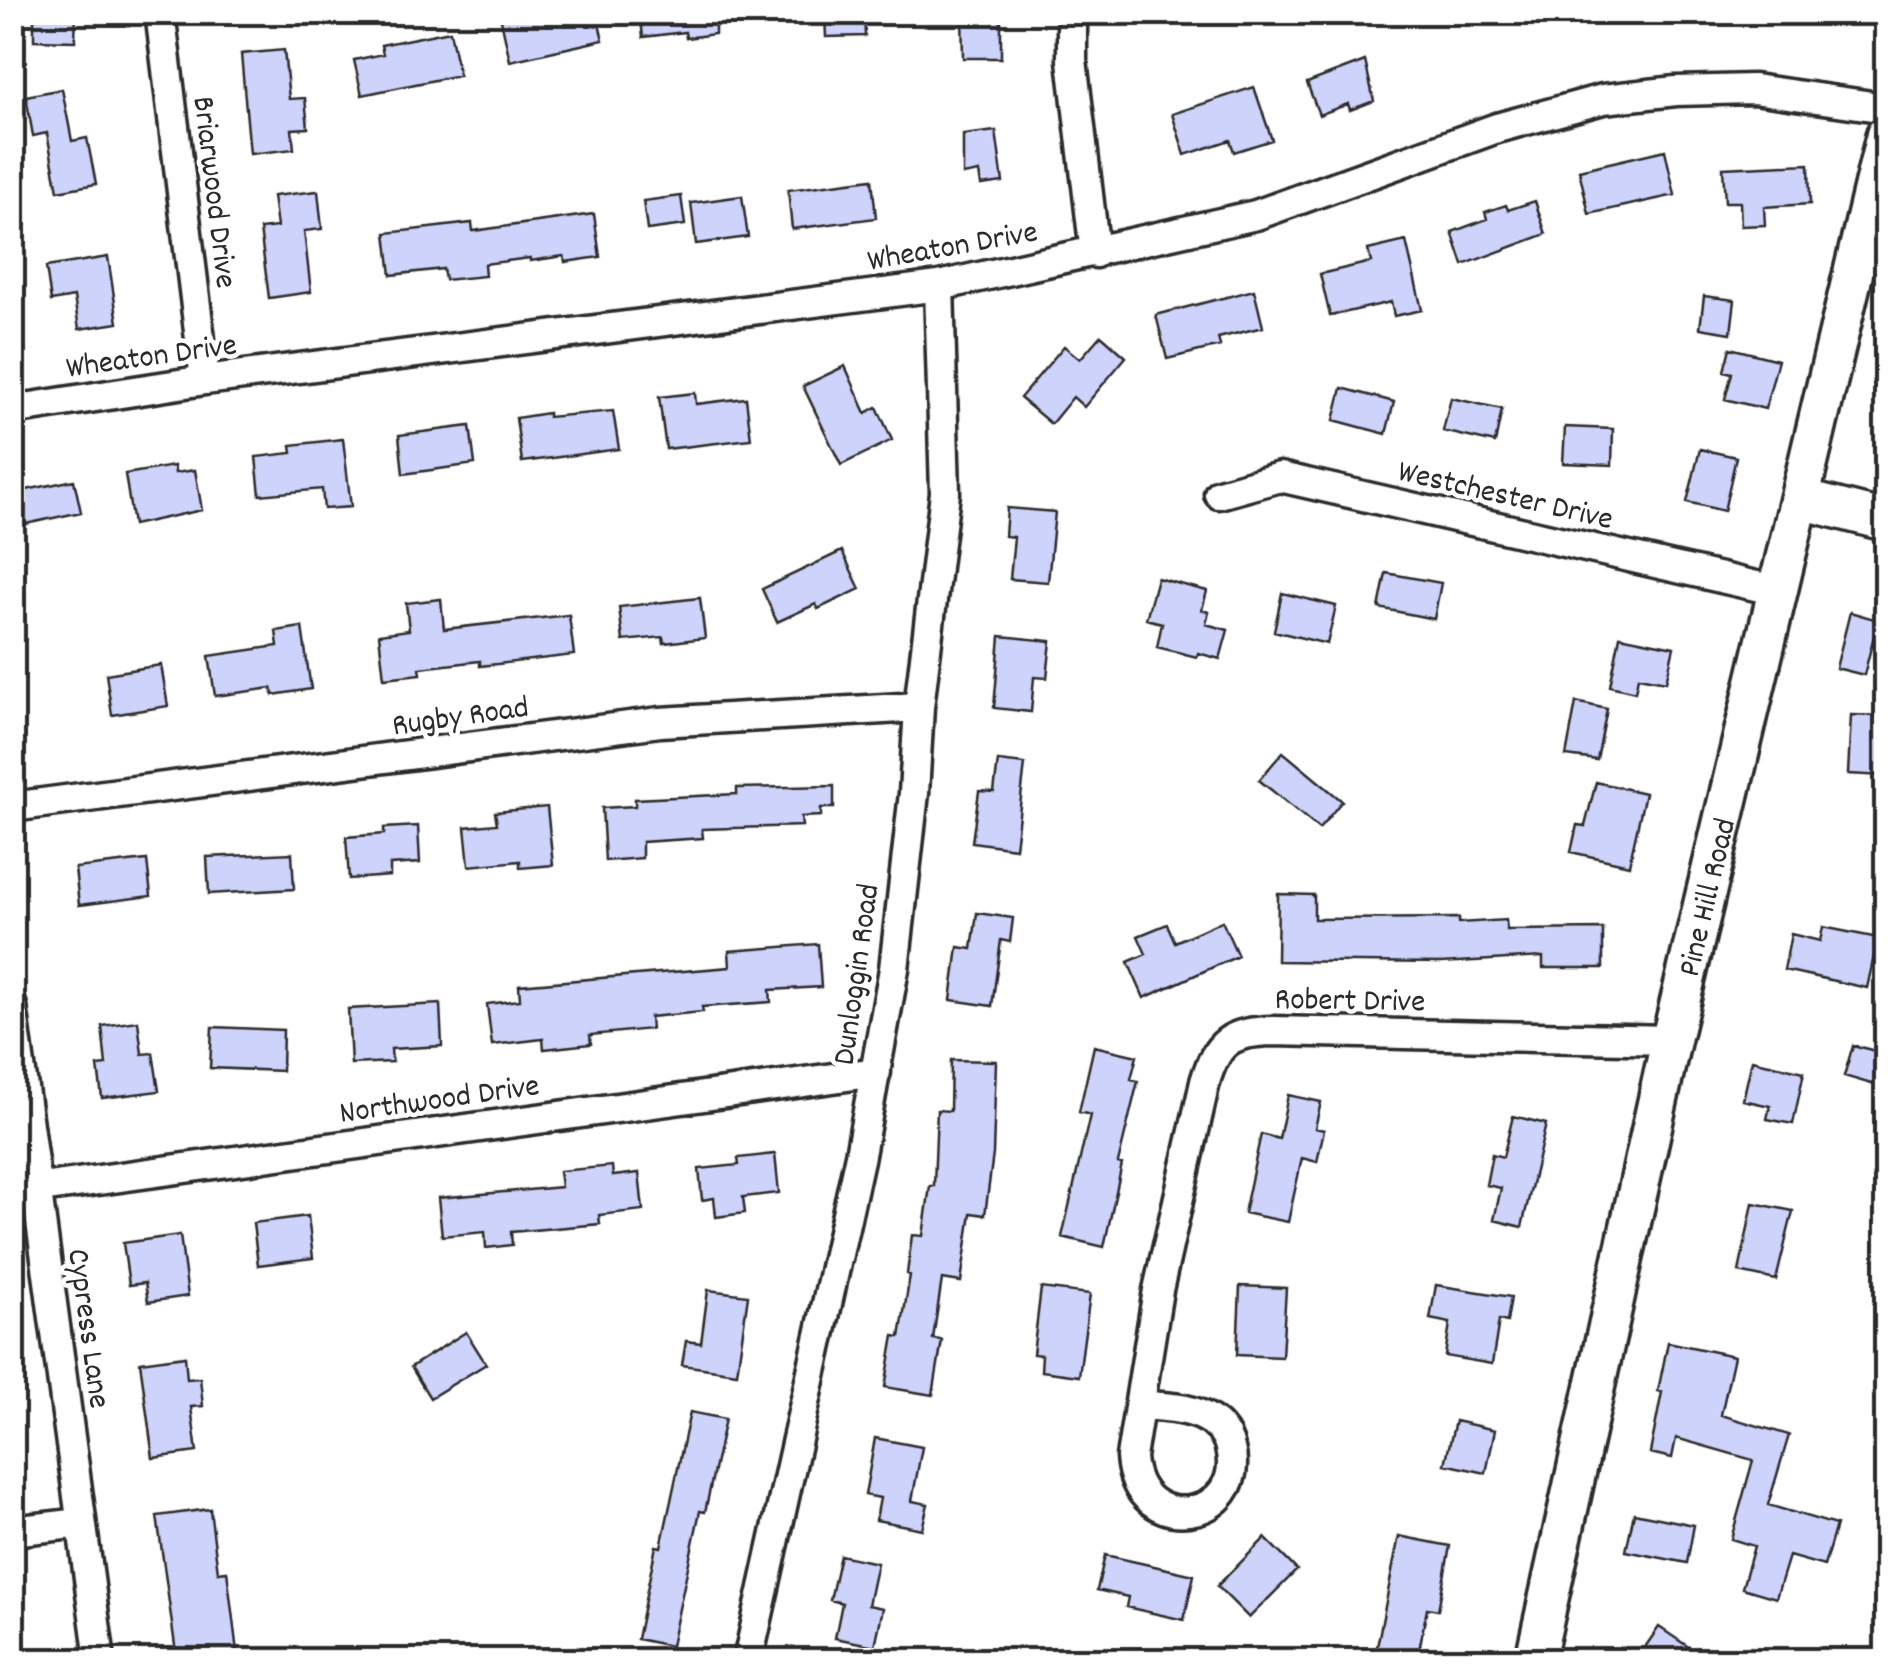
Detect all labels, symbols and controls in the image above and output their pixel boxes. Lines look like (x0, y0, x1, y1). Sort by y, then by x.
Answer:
street label: Briarwood Drive (177, 94, 247, 291)
street label: Wheaton Drive (864, 211, 1042, 287)
street label: Wheaton Drive (63, 324, 240, 394)
street label: Westchester Drive (1393, 451, 1617, 545)
street label: Rugby Road (389, 687, 532, 751)
street label: Pine Hill Road (1669, 814, 1751, 982)
street label: Dunloggin Road (823, 881, 894, 1068)
street label: Robert Drive (1274, 979, 1426, 1027)
street label: Northwood Drive (337, 1065, 543, 1139)
street label: Cypress Lane (52, 1246, 120, 1411)

